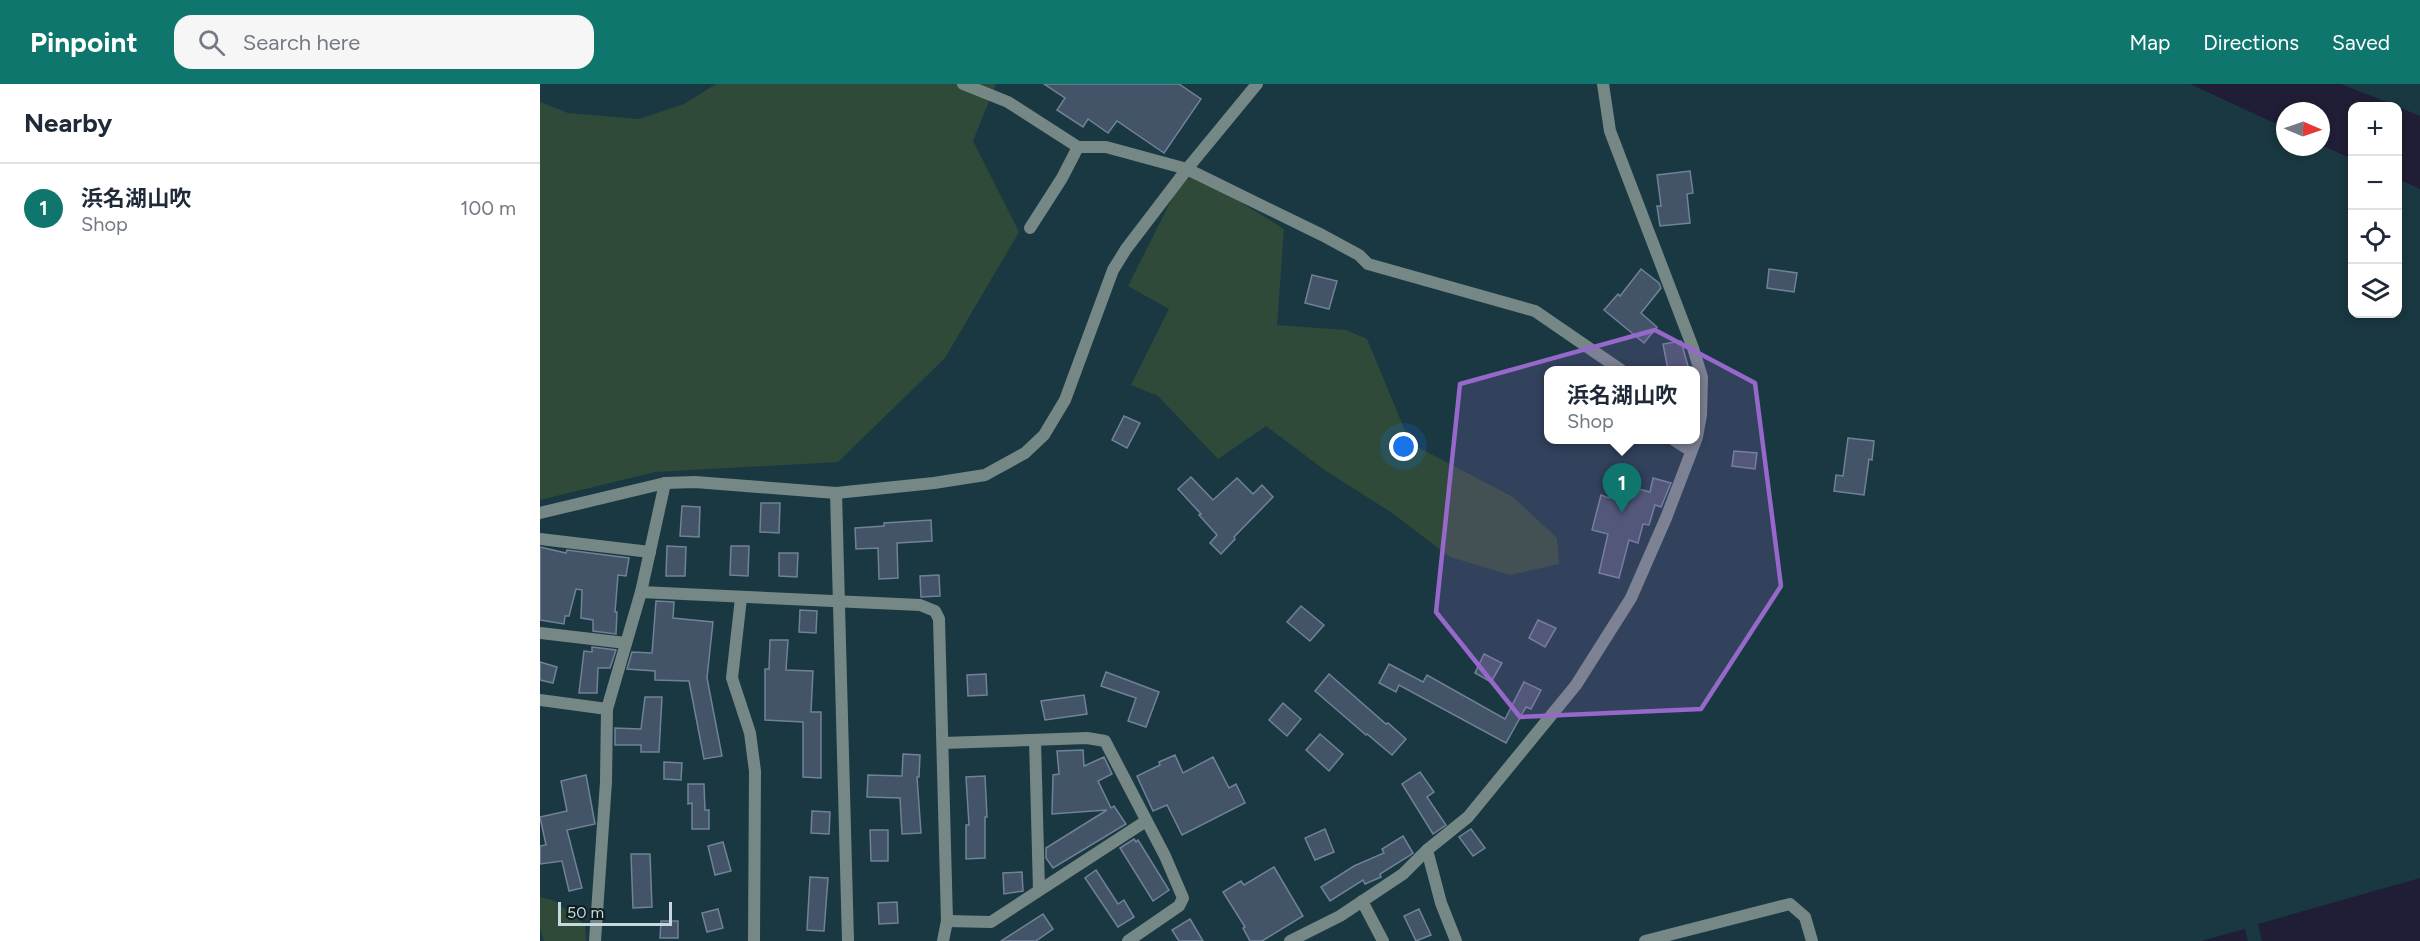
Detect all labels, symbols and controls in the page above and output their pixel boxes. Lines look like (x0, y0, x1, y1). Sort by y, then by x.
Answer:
search box (174, 15, 594, 69)
text: Pinpoint (30, 25, 138, 59)
icon: search (195, 26, 228, 59)
text: Search here (243, 29, 360, 56)
text: Map (2129, 30, 2170, 55)
text: Directions (2203, 30, 2299, 55)
text: Saved (2332, 30, 2390, 55)
north arrow (2276, 102, 2330, 156)
map controls (2348, 102, 2402, 318)
button: + (2348, 102, 2402, 156)
text: Nearby (24, 107, 112, 139)
button: − (2348, 156, 2402, 210)
text: 浜名湖山吹 (81, 185, 191, 212)
text: 1 (39, 196, 48, 220)
text: 100 m (460, 196, 516, 220)
button: locate (2348, 210, 2402, 264)
text: Shop (81, 212, 128, 236)
button: layers (2348, 264, 2402, 318)
popup (1544, 366, 1700, 444)
text: 浜名湖山吹 (1567, 382, 1677, 409)
text: Shop (1567, 409, 1614, 433)
your location (1389, 432, 1418, 461)
pin: 1 (1602, 464, 1642, 513)
scale bar (558, 899, 672, 926)
text: 50 m (567, 903, 604, 922)

